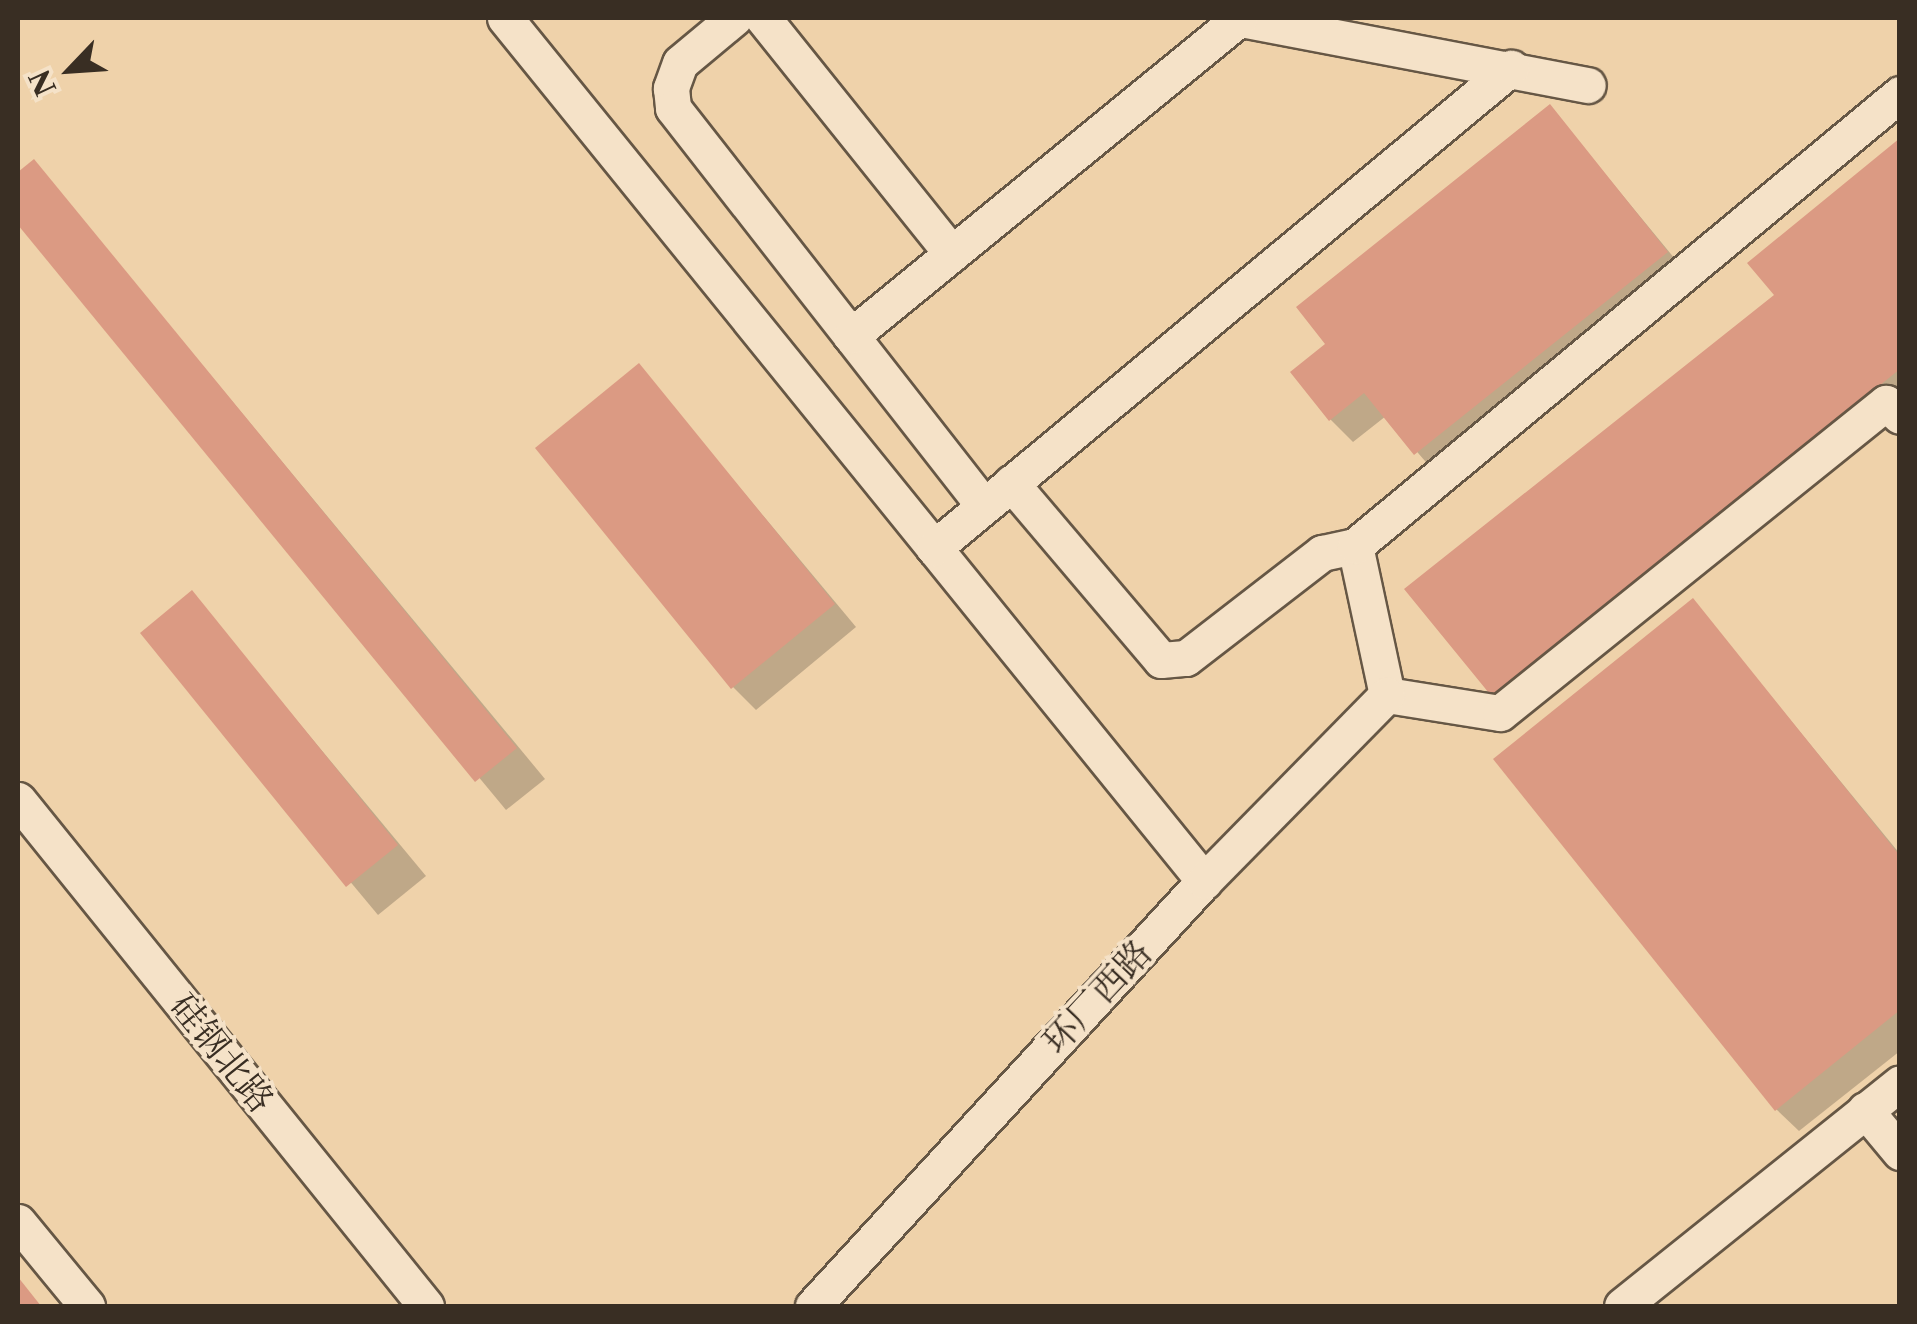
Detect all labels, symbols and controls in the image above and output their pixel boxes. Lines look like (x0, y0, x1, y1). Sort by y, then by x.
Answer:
north arrow (20, 20, 120, 120)
text: N (22, 64, 63, 101)
street label: 环厂西路 (1034, 931, 1160, 1063)
street label: 硅钢北路 (162, 985, 282, 1121)

